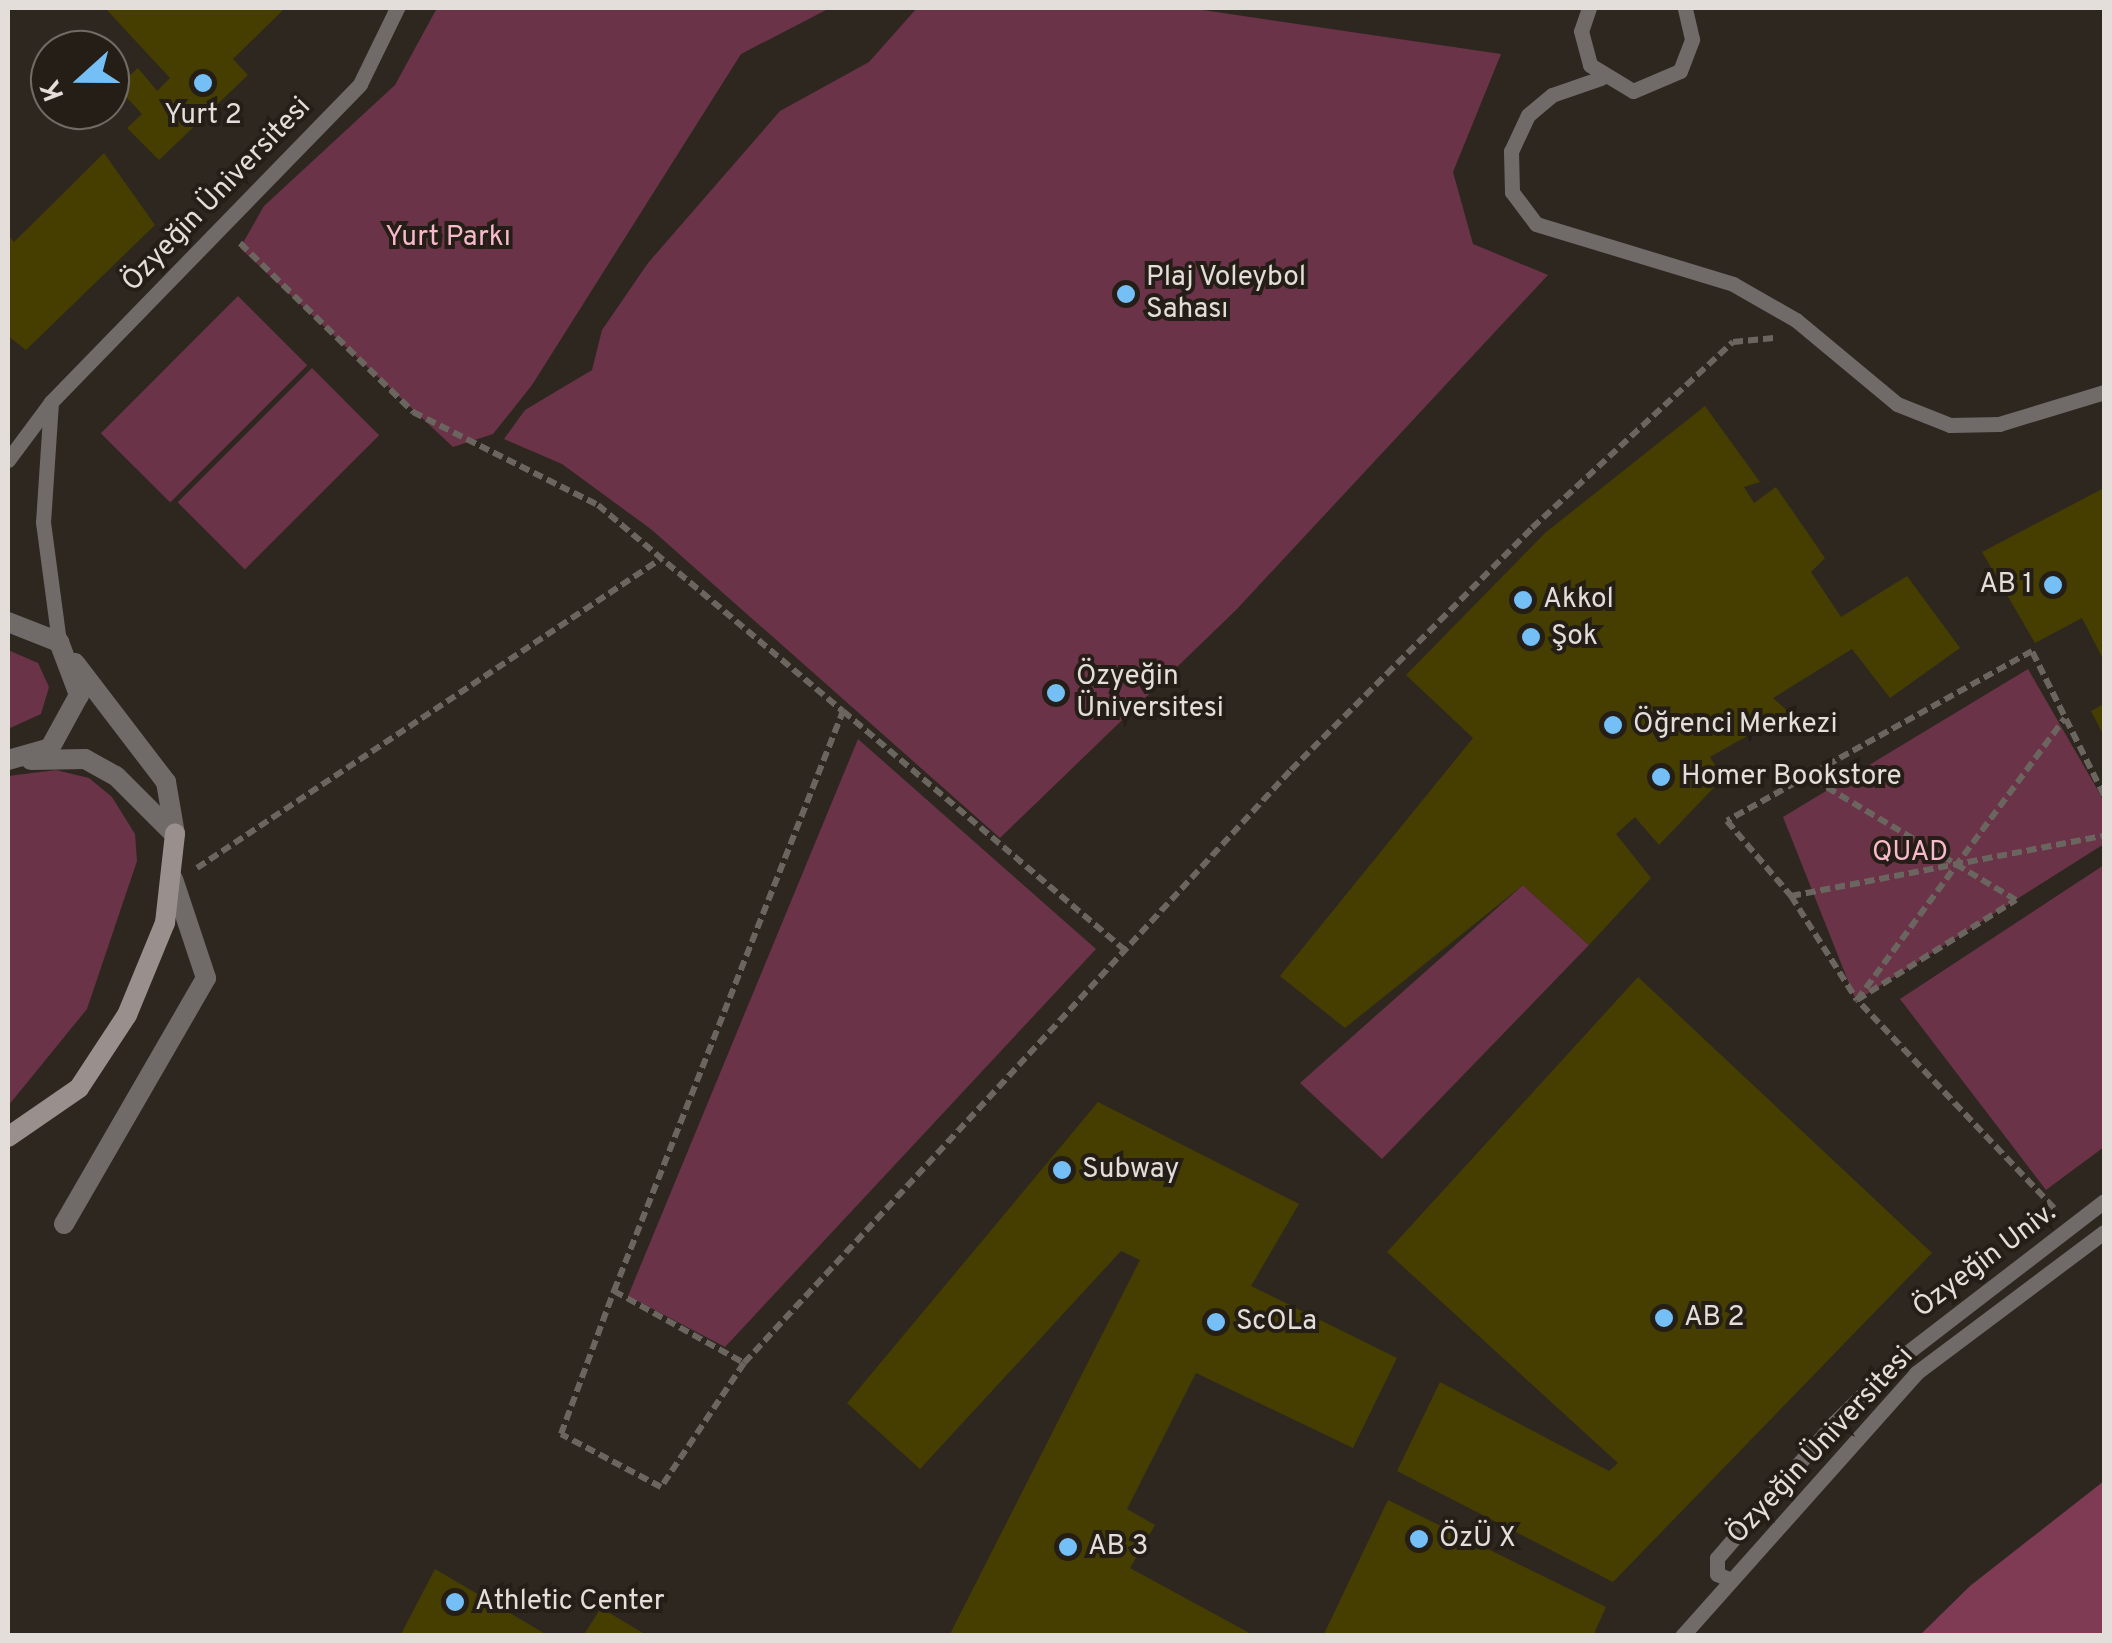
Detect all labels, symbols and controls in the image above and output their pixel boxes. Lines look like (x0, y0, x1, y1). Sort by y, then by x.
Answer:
north arrow (30, 30, 130, 130)
marker: Yurt 2 (192, 72, 214, 94)
text: K (34, 74, 74, 106)
street label: Özyeğin Üniversitesi (116, 91, 318, 299)
place label: Yurt 2 (164, 99, 242, 133)
park label: Yurt Parkı (385, 221, 511, 255)
place label: Plaj Voleybol Sahası (1146, 261, 1307, 327)
marker: Plaj Voleybol Sahası (1115, 283, 1137, 305)
place label: AB 1 (1979, 568, 2033, 602)
marker: AB 1 (2042, 574, 2064, 596)
place label: Akkol (1543, 583, 1614, 617)
marker: Akkol (1512, 589, 1534, 611)
place label: Şok (1551, 620, 1598, 654)
marker: Şok (1520, 626, 1542, 648)
place label: Özyeğin Üniversitesi (1076, 660, 1224, 726)
marker: Özyeğin Üniversitesi (1045, 682, 1067, 704)
place label: Öğrenci Merkezi (1633, 708, 1838, 742)
marker: Öğrenci Merkezi (1602, 714, 1624, 736)
place label: Homer Bookstore (1681, 760, 1902, 794)
marker: Homer Bookstore (1650, 766, 1672, 788)
park label: QUAD (1872, 836, 1948, 870)
place label: Subway (1082, 1153, 1179, 1187)
marker: Subway (1051, 1159, 1073, 1181)
street label: Özyeğin Univ. (1907, 1196, 2063, 1326)
place label: AB 2 (1684, 1301, 1745, 1335)
place label: ScOLa (1236, 1305, 1317, 1339)
marker: AB 2 (1653, 1307, 1675, 1329)
marker: ScOLa (1205, 1311, 1227, 1333)
street label: Özyeğin Üniversitesi (1721, 1340, 1921, 1552)
place label: ÖzÜ X (1439, 1522, 1516, 1556)
marker: ÖzÜ X (1408, 1528, 1430, 1550)
place label: AB 3 (1088, 1530, 1148, 1564)
marker: AB 3 (1057, 1536, 1079, 1558)
place label: Athletic Center (475, 1585, 665, 1619)
marker: Athletic Center (444, 1591, 466, 1613)

